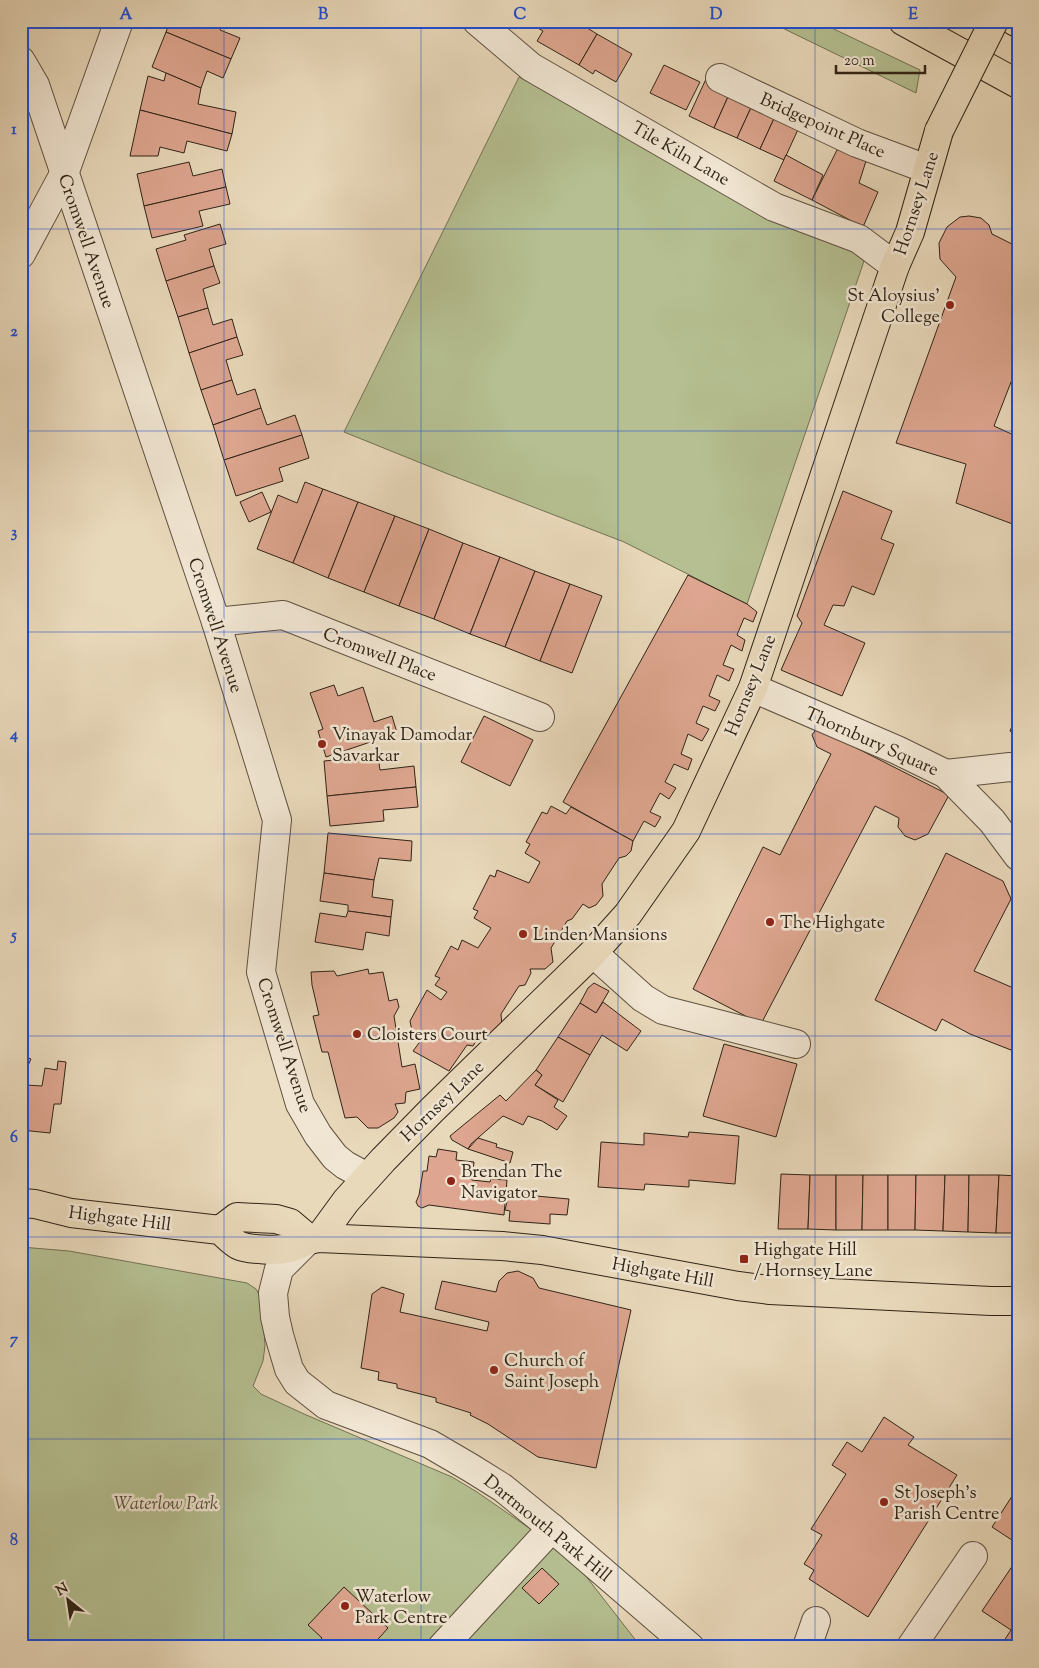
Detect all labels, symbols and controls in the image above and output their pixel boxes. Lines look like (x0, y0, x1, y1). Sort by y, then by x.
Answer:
text: A (120, 4, 133, 27)
text: B (318, 4, 328, 27)
text: C (514, 4, 527, 27)
text: D (710, 4, 723, 27)
text: E (908, 4, 918, 27)
scale bar (836, 42, 925, 74)
text: 20 m (844, 51, 875, 72)
street label: Bridgepoint Place (755, 87, 889, 166)
street label: Tile Kiln Lane (626, 116, 734, 193)
text: 1 (11, 119, 17, 142)
street label: Hornsey Lane (889, 148, 947, 259)
street label: Cromwell Avenue (50, 171, 120, 312)
place label: St Aloysius' College (847, 284, 940, 331)
marker: St Aloysius' College (944, 299, 956, 311)
text: 2 (10, 321, 18, 344)
text: 3 (11, 522, 18, 545)
street label: Cromwell Avenue (180, 555, 248, 696)
street label: Cromwell Place (319, 622, 440, 690)
street label: Hornsey Lane (720, 631, 784, 740)
street label: Thornbury Square (800, 702, 942, 784)
place label: Vinayak Damodar Savarkar (332, 723, 472, 770)
text: 4 (9, 724, 18, 747)
marker: Vinayak Damodar Savarkar (316, 738, 328, 750)
place label: The Highgate (780, 911, 885, 937)
marker: The Highgate (764, 916, 776, 928)
place label: Linden Mansions (533, 923, 667, 949)
text: 5 (9, 925, 17, 948)
marker: Linden Mansions (517, 928, 529, 940)
street label: Cromwell Avenue (249, 975, 317, 1116)
place label: Cloisters Court (367, 1023, 488, 1049)
marker: Cloisters Court (351, 1028, 363, 1040)
street label: Hornsey Lane (396, 1056, 491, 1149)
text: 6 (10, 1127, 18, 1150)
place label: Brendan The Navigator (461, 1160, 562, 1207)
marker: Brendan The Navigator (445, 1175, 457, 1187)
street label: Highgate Hill (67, 1201, 173, 1239)
place label: Highgate Hill / Hornsey Lane (754, 1238, 873, 1285)
street label: Highgate Hill (610, 1252, 716, 1296)
marker: Highgate Hill / Hornsey Lane (738, 1253, 750, 1265)
text: 7 (10, 1329, 19, 1352)
place label: Church of Saint Joseph (504, 1349, 600, 1396)
marker: Church of Saint Joseph (488, 1364, 500, 1376)
street label: Dartmouth Park Hill (477, 1470, 616, 1589)
place label: St Joseph's Parish Centre (894, 1481, 999, 1528)
park label: Waterlow Park (114, 1492, 218, 1518)
marker: St Joseph's Parish Centre (878, 1496, 890, 1508)
text: 8 (10, 1530, 18, 1553)
north arrow (42, 1576, 92, 1626)
text: N (53, 1579, 72, 1602)
place label: Waterlow Park Centre (355, 1585, 447, 1632)
marker: Waterlow Park Centre (339, 1600, 351, 1612)

